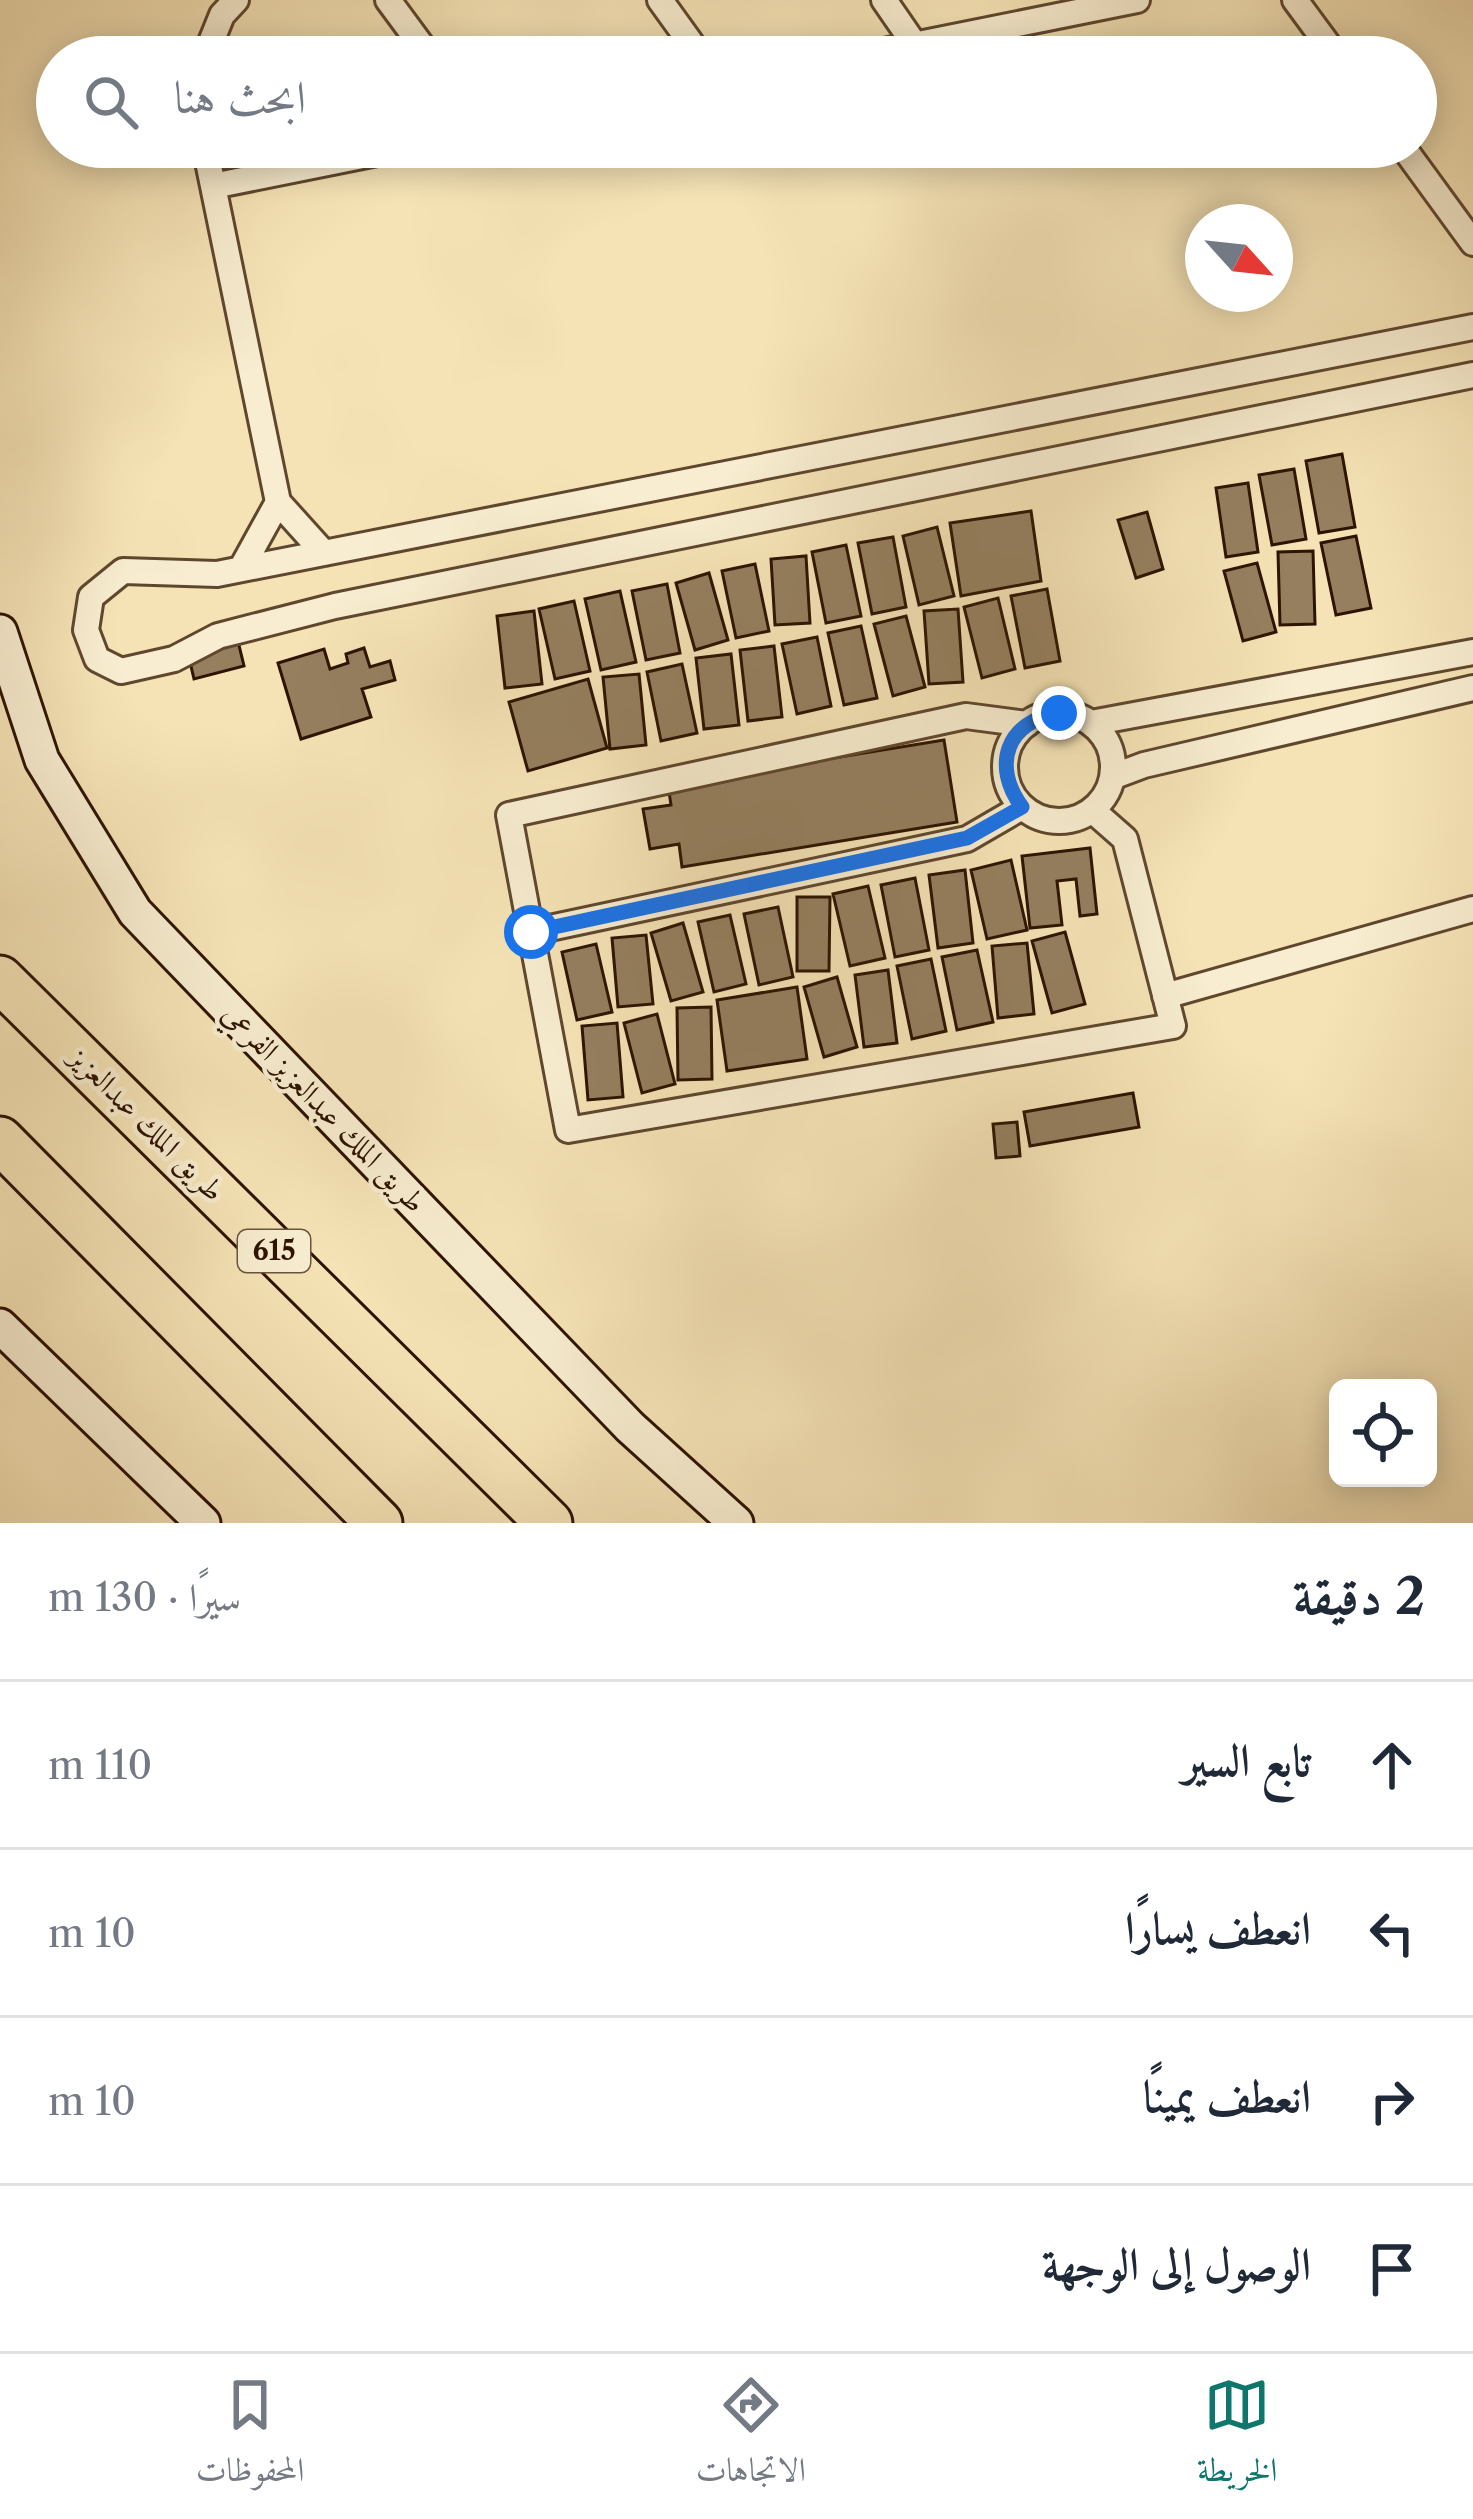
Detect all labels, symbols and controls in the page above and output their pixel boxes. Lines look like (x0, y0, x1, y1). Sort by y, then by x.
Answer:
search box (36, 36, 1437, 168)
icon: search (78, 69, 144, 135)
text: ابحث هنا (174, 69, 306, 125)
north arrow (1185, 204, 1293, 312)
route end (1032, 686, 1086, 740)
route start (504, 905, 558, 959)
street label: طريق الملك عبدالعزيز الفرعي (210, 995, 434, 1224)
street label: طريق الملك عبدالعزيز (59, 1036, 233, 1210)
road number: 615 (238, 1230, 310, 1272)
map controls (1329, 1379, 1437, 1487)
button: locate (1329, 1379, 1437, 1487)
text: 2 دقيقة (1293, 1565, 1425, 1627)
text: سيرًا · 130 m (48, 1573, 241, 1621)
text: تابع السير (1182, 1732, 1311, 1788)
icon: ahead (1359, 1732, 1425, 1798)
text: 110 m (48, 1741, 152, 1789)
text: انعطف يسارًا (1125, 1900, 1311, 1956)
icon: left (1359, 1900, 1425, 1966)
text: 10 m (48, 1909, 136, 1957)
text: انعطف يمينًا (1143, 2068, 1311, 2124)
icon: right (1359, 2068, 1425, 2134)
text: 10 m (48, 2077, 136, 2125)
text: الوصول إلى الوجهة (1042, 2236, 1311, 2292)
icon: arrive (1359, 2236, 1425, 2302)
tab: المحفوظات (196, 2372, 304, 2502)
tab: الاتجاهات (696, 2372, 806, 2502)
tab: الخريطة (1197, 2372, 1277, 2502)

